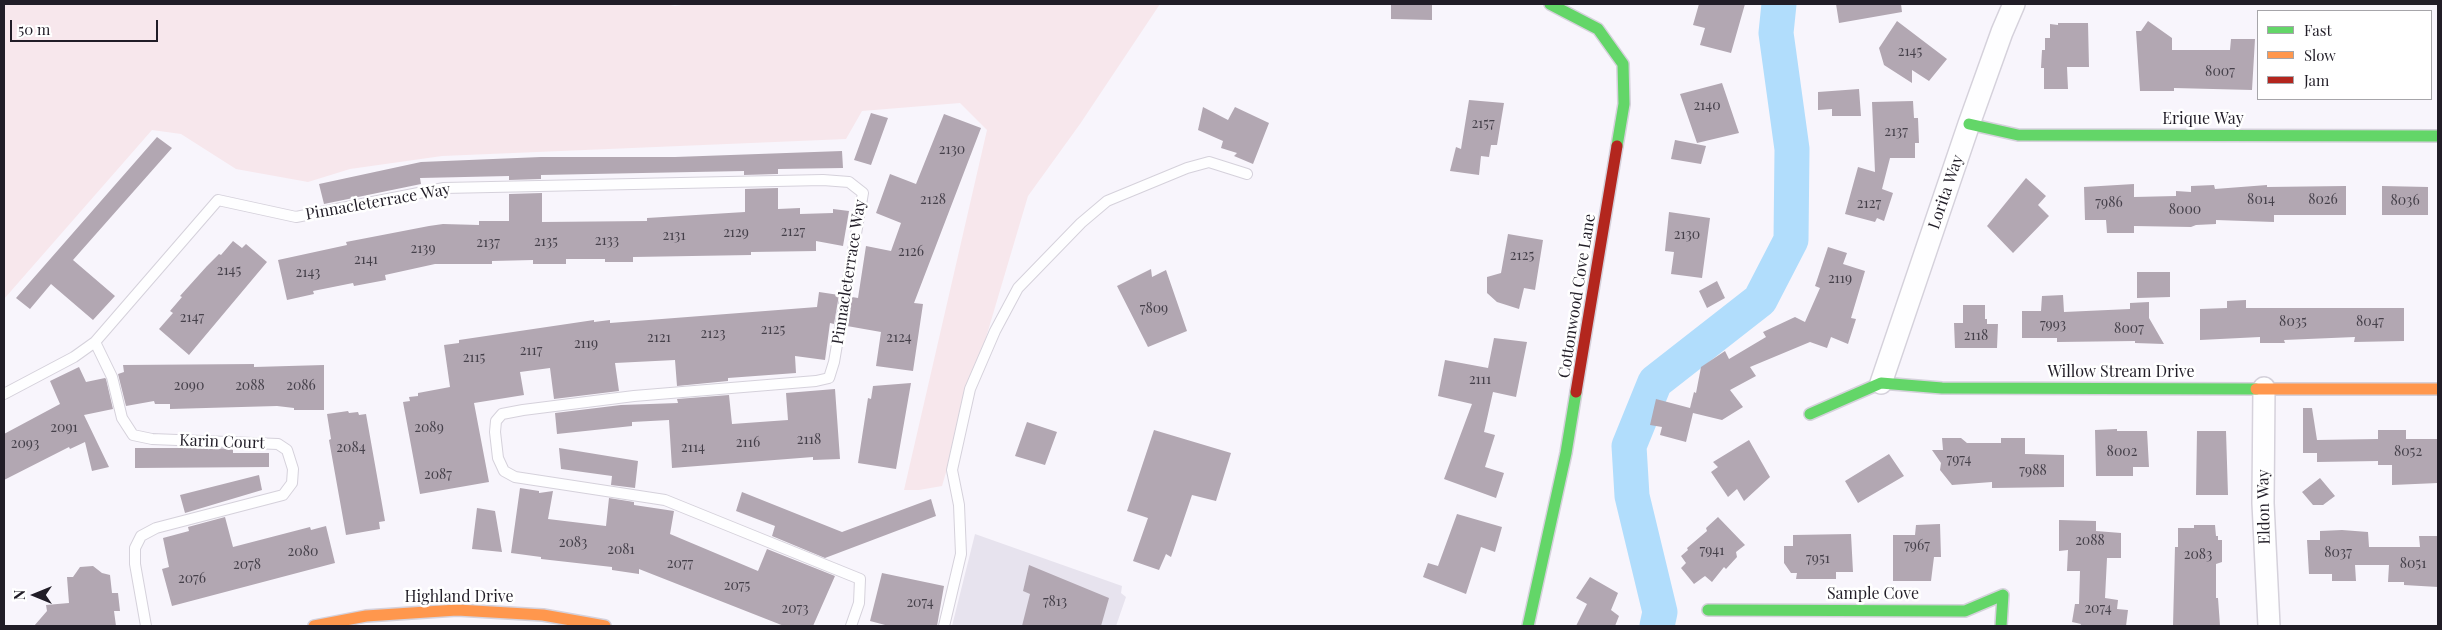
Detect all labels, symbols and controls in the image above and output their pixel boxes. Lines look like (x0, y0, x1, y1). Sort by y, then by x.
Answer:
scale bar (12, 10, 160, 42)
legend (2257, 10, 2432, 100)
text: 50 m (18, 19, 50, 39)
text: Fast (2304, 20, 2332, 40)
house number: 2145 (1898, 44, 1922, 60)
text: Slow (2304, 45, 2336, 65)
house number: 8007 (2205, 64, 2235, 80)
text: Jam (2304, 70, 2329, 90)
house number: 2140 (1693, 98, 1721, 114)
street label: Erique Way (2162, 109, 2244, 129)
house number: 2157 (1471, 116, 1495, 132)
house number: 2137 (1884, 124, 1908, 140)
house number: 2130 (939, 142, 965, 158)
street label: Lorita Way (1924, 152, 1968, 232)
street label: Pinnacleterrace Way (304, 180, 452, 224)
house number: 2128 (920, 192, 946, 208)
house number: 8014 (2247, 192, 2275, 208)
house number: 8026 (2308, 192, 2338, 208)
house number: 8036 (2390, 193, 2420, 209)
house number: 7986 (2095, 195, 2123, 211)
house number: 2127 (1857, 196, 1881, 212)
street label: Pinnacleterrace Way (828, 198, 870, 346)
house number: 8000 (2169, 202, 2201, 218)
street label: Cottonwood Cove Lane (1555, 212, 1599, 380)
house number: 2127 (781, 224, 805, 240)
house number: 2129 (723, 225, 749, 241)
house number: 2130 (1674, 227, 1700, 243)
house number: 2131 (662, 228, 686, 244)
house number: 2133 (595, 233, 619, 249)
house number: 2135 (534, 234, 558, 250)
house number: 2137 (476, 235, 500, 251)
house number: 2139 (410, 241, 436, 257)
house number: 2126 (898, 244, 924, 260)
house number: 2125 (1510, 248, 1534, 264)
house number: 2141 (354, 252, 378, 268)
house number: 2145 (217, 263, 241, 279)
house number: 2143 (296, 265, 320, 281)
house number: 2119 (1828, 271, 1852, 287)
house number: 7809 (1140, 301, 1168, 317)
house number: 2147 (180, 310, 204, 326)
house number: 8035 (2279, 314, 2307, 330)
house number: 8047 (2356, 314, 2384, 330)
house number: 7993 (2040, 317, 2066, 333)
house number: 8007 (2114, 321, 2144, 337)
house number: 2125 (761, 322, 785, 338)
house number: 2123 (701, 326, 725, 342)
house number: 2118 (1964, 328, 1988, 344)
house number: 2121 (647, 330, 671, 346)
house number: 2124 (886, 330, 912, 346)
house number: 2119 (574, 336, 598, 352)
house number: 2117 (520, 343, 542, 359)
house number: 2115 (463, 350, 485, 366)
street label: Willow Stream Drive (2047, 362, 2195, 382)
house number: 2111 (1469, 372, 1491, 388)
house number: 2090 (174, 378, 204, 394)
house number: 2088 (235, 378, 265, 394)
house number: 2086 (286, 378, 316, 394)
house number: 2091 (50, 420, 78, 436)
house number: 2089 (414, 420, 444, 436)
street label: Karin Court (179, 431, 265, 453)
house number: 2118 (797, 432, 821, 448)
house number: 2116 (736, 435, 760, 451)
house number: 2093 (11, 436, 39, 452)
house number: 2084 (336, 440, 366, 456)
house number: 2114 (681, 440, 705, 456)
house number: 8002 (2107, 444, 2137, 460)
house number: 8052 (2394, 444, 2422, 460)
house number: 7974 (1947, 452, 1971, 468)
house number: 7988 (2019, 463, 2047, 479)
house number: 2087 (424, 467, 452, 483)
street label: Eldon Way (2254, 469, 2274, 545)
house number: 2088 (2075, 533, 2105, 549)
house number: 2083 (559, 535, 587, 551)
house number: 7967 (1904, 538, 1930, 554)
house number: 2081 (607, 542, 635, 558)
house number: 7941 (1700, 543, 1724, 559)
house number: 2080 (288, 544, 318, 560)
house number: 8037 (2324, 545, 2352, 561)
house number: 2083 (2184, 547, 2212, 563)
house number: 7951 (1806, 551, 1830, 567)
house number: 2077 (667, 556, 693, 572)
house number: 8051 (2400, 556, 2426, 572)
house number: 2078 (233, 557, 261, 573)
north arrow (10, 570, 60, 620)
house number: 2076 (178, 571, 206, 587)
house number: 2075 (724, 578, 750, 594)
street label: Sample Cove (1827, 584, 1919, 604)
street label: Highland Drive (404, 587, 514, 607)
text: N (10, 590, 29, 600)
house number: 7813 (1043, 594, 1067, 610)
house number: 2074 (906, 595, 934, 611)
house number: 2073 (781, 601, 809, 617)
house number: 2074 (2084, 601, 2112, 617)

